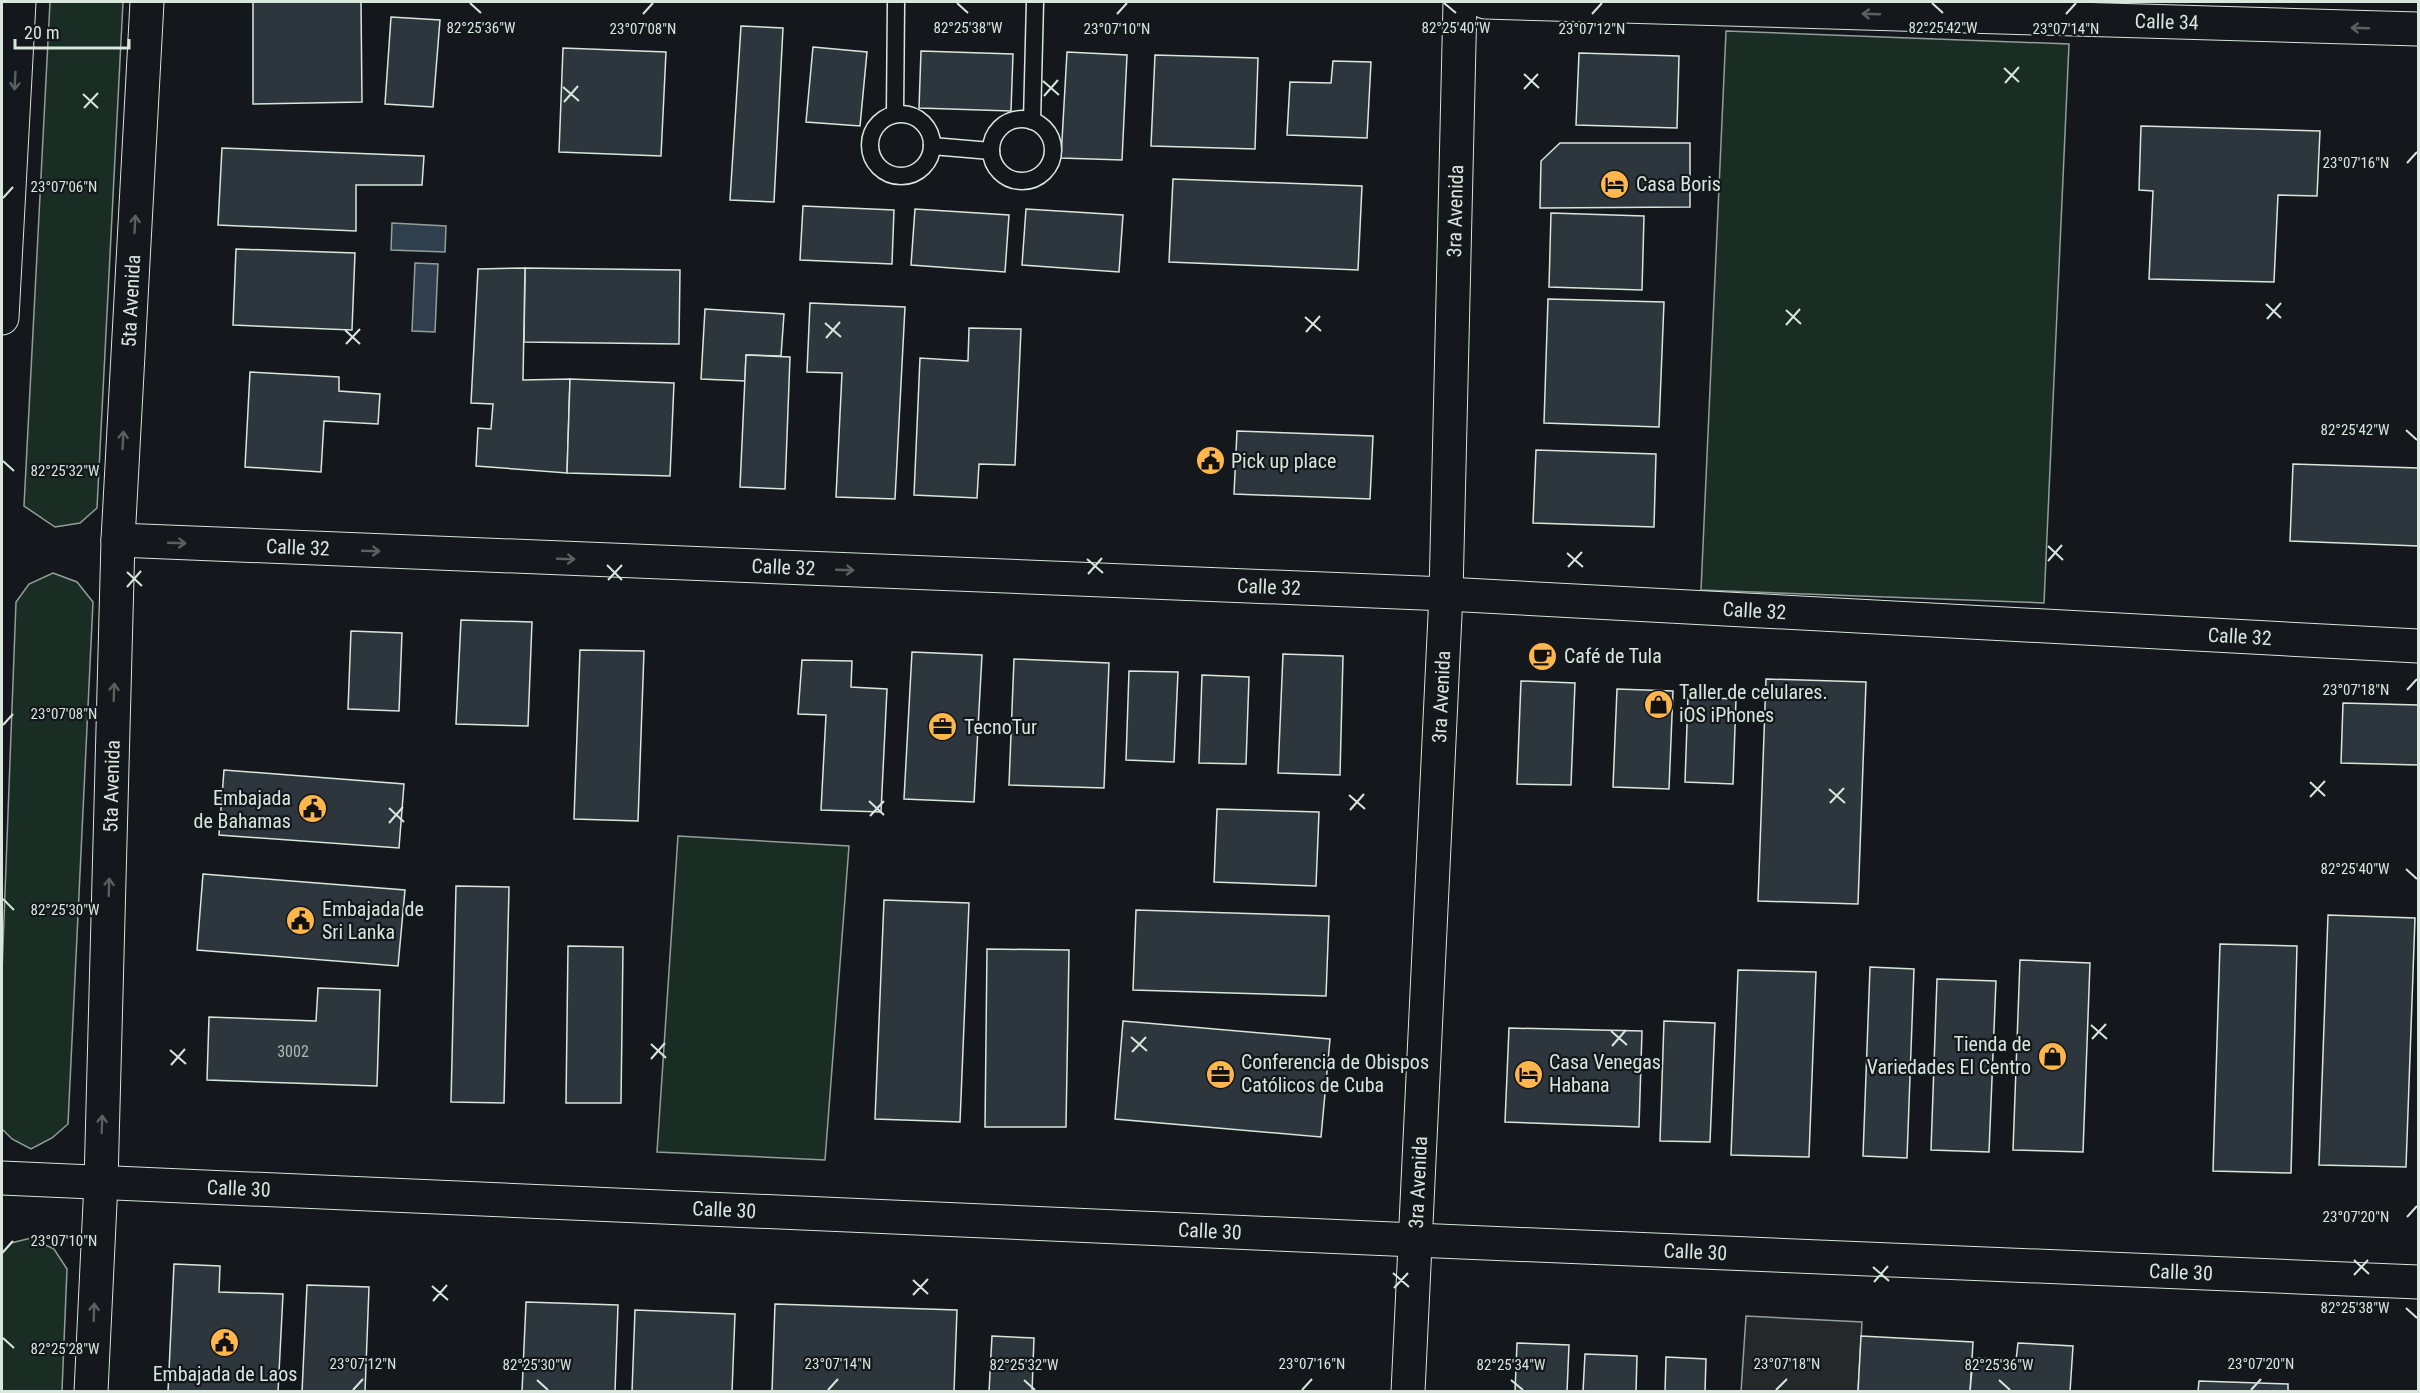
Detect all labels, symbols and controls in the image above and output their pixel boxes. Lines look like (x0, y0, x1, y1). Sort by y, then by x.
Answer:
one-way arrow (1862, 8, 1882, 19)
street label: Calle 34 (2134, 9, 2199, 35)
scale bar (15, 12, 129, 50)
text: 82°25'36"W (447, 19, 516, 37)
text: 82°25'38"W (934, 19, 1003, 37)
text: 82°25'40"W (1422, 19, 1491, 37)
text: 82°25'42"W (1909, 19, 1978, 37)
text: 23°07'08"N (610, 20, 676, 38)
text: 23°07'10"N (1084, 20, 1150, 38)
text: 23°07'12"N (1559, 20, 1625, 38)
text: 23°07'14"N (2033, 20, 2099, 38)
text: 20 m (24, 22, 59, 43)
one-way arrow (2351, 22, 2371, 34)
one-way arrow (9, 70, 20, 90)
text: 23°07'16"N (2323, 154, 2389, 172)
street label: 3ra Avenida (1442, 165, 1468, 257)
hotel icon: Casa Boris (1599, 168, 1631, 200)
place label: Casa Boris (1636, 172, 1721, 196)
text: 23°07'06"N (31, 178, 97, 196)
one-way arrow (129, 215, 140, 235)
street label: 5ta Avenida (116, 254, 145, 348)
text: 82°25'42"W (2321, 421, 2390, 439)
one-way arrow (118, 430, 129, 450)
public building icon: Pick up place (1194, 445, 1226, 477)
place label: Pick up place (1231, 449, 1336, 473)
text: 82°25'32"W (31, 462, 100, 480)
street label: Calle 32 (265, 534, 330, 561)
one-way arrow (166, 537, 186, 548)
one-way arrow (361, 545, 381, 556)
one-way arrow (556, 553, 576, 564)
street label: Calle 32 (751, 554, 816, 580)
one-way arrow (835, 564, 854, 576)
street label: Calle 32 (1237, 574, 1302, 600)
street label: Calle 32 (1722, 597, 1787, 624)
street label: Calle 32 (2207, 623, 2272, 650)
cafe icon: Café de Tula (1527, 640, 1559, 672)
place label: Café de Tula (1564, 644, 1662, 668)
street label: 3ra Avenida (1427, 650, 1455, 744)
place label: Taller de celulares. iOS iPhones (1679, 680, 1828, 727)
text: 23°07'18"N (2323, 681, 2389, 699)
one-way arrow (108, 682, 120, 702)
shop icon: Taller de celulares. iOS iPhones (1642, 688, 1674, 720)
text: 23°07'08"N (31, 705, 97, 723)
office icon: TecnoTur (927, 711, 959, 743)
place label: TecnoTur (964, 715, 1037, 739)
street label: 5ta Avenida (98, 740, 125, 833)
place label: Embajada de Bahamas (194, 786, 291, 833)
public building icon: Embajada de Bahamas (296, 793, 328, 825)
text: 82°25'40"W (2321, 860, 2390, 878)
one-way arrow (103, 877, 115, 897)
place label: Embajada de Sri Lanka (322, 897, 424, 944)
text: 82°25'30"W (31, 901, 100, 919)
public building icon: Embajada de Sri Lanka (285, 904, 317, 936)
place label: Tienda de Variedades El Centro (1867, 1032, 2031, 1079)
shop icon: Tienda de Variedades El Centro (2036, 1040, 2068, 1072)
house number: 3002 (277, 1042, 309, 1061)
place label: Conferencia de Obispos Católicos de Cuba (1241, 1050, 1429, 1097)
place label: Casa Venegas Habana (1549, 1050, 1661, 1097)
office icon: Conferencia de Obispos Católicos de Cuba (1204, 1058, 1236, 1090)
hotel icon: Casa Venegas Habana (1512, 1058, 1544, 1090)
one-way arrow (97, 1114, 108, 1134)
street label: 3ra Avenida (1404, 1136, 1432, 1229)
street label: Calle 30 (206, 1175, 271, 1202)
street label: Calle 30 (692, 1196, 757, 1223)
text: 23°07'20"N (2323, 1208, 2389, 1226)
street label: Calle 30 (1177, 1218, 1242, 1244)
text: 23°07'10"N (31, 1232, 97, 1250)
street label: Calle 30 (1663, 1238, 1728, 1265)
street label: Calle 30 (2149, 1259, 2213, 1285)
text: 82°25'38"W (2321, 1299, 2390, 1317)
one-way arrow (89, 1303, 100, 1323)
public building icon: Embajada de Laos (209, 1327, 241, 1359)
text: 82°25'28"W (31, 1340, 100, 1358)
text: 23°07'12"N (330, 1355, 396, 1373)
text: 23°07'14"N (805, 1355, 871, 1373)
text: 23°07'16"N (1279, 1355, 1345, 1373)
text: 23°07'18"N (1754, 1355, 1820, 1373)
text: 23°07'20"N (2228, 1355, 2294, 1373)
text: 82°25'30"W (503, 1356, 572, 1374)
text: 82°25'32"W (990, 1356, 1059, 1374)
text: 82°25'34"W (1477, 1356, 1546, 1374)
text: 82°25'36"W (1965, 1356, 2034, 1374)
place label: Embajada de Laos (153, 1362, 297, 1386)

